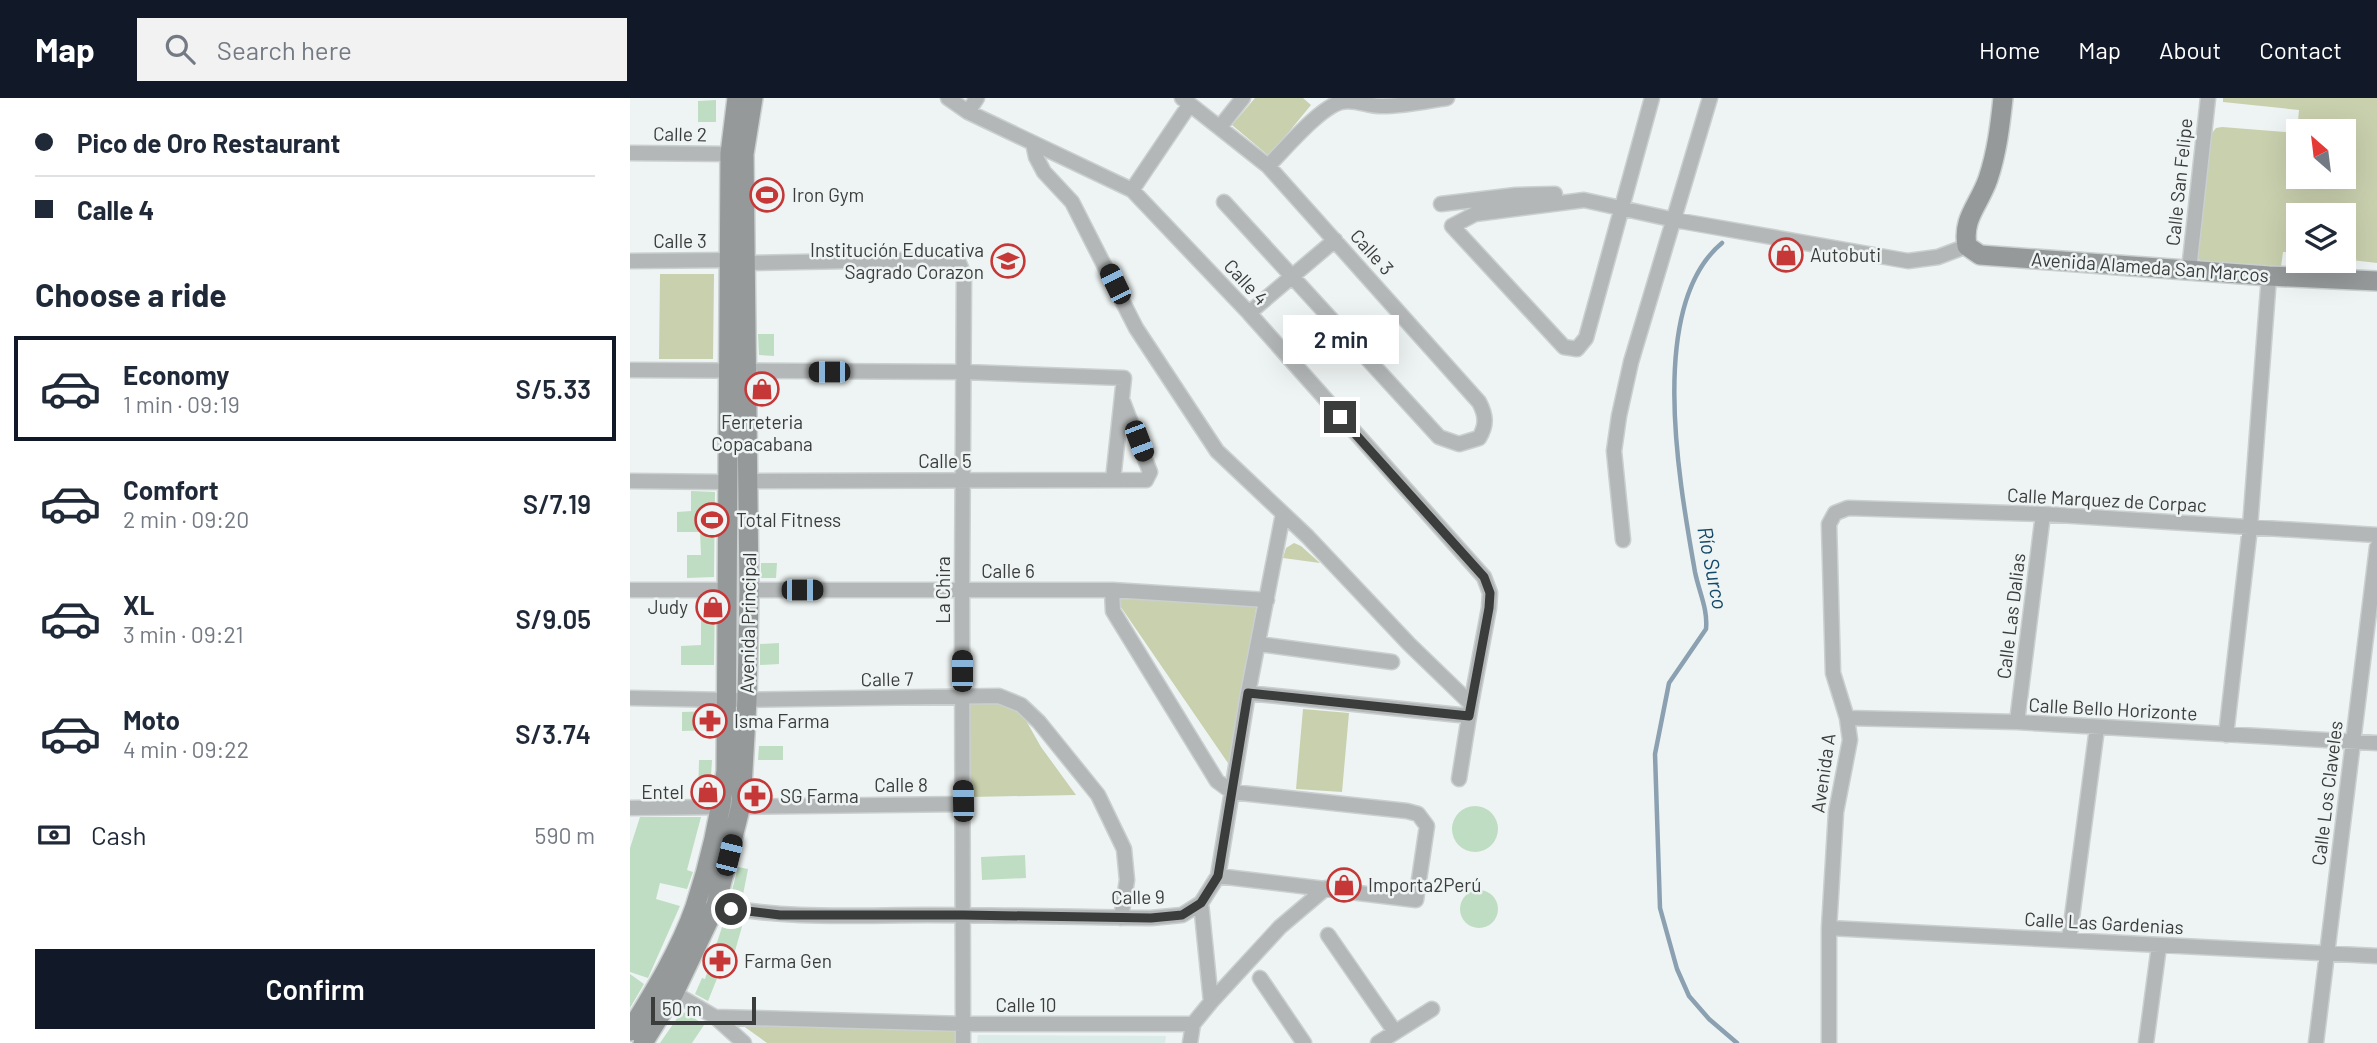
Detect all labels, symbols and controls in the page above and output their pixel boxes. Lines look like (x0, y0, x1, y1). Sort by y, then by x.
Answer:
search box (137, 18, 627, 81)
text: Map (35, 29, 95, 69)
icon: search (161, 30, 199, 68)
text: Search here (217, 34, 352, 65)
text: Home (1979, 35, 2040, 64)
text: Map (2078, 35, 2121, 64)
text: About (2159, 35, 2221, 64)
text: Contact (2259, 35, 2342, 64)
street label: Calle San Felipe (2160, 117, 2197, 247)
north arrow (2286, 119, 2356, 189)
map controls (2286, 119, 2356, 273)
street label: Calle 2 (653, 122, 707, 145)
text: Pico de Oro Restaurant (77, 127, 340, 158)
sports icon: Iron Gym (748, 176, 786, 214)
place label: Iron Gym (792, 183, 864, 206)
text: Calle 4 (77, 194, 154, 225)
button: layers (2286, 203, 2356, 273)
street label: Calle 3 (1346, 224, 1399, 279)
street label: Calle 3 (653, 229, 707, 252)
shop icon: Autobuti (1767, 236, 1805, 274)
place label: Institución Educativa Sagrado Corazon (810, 238, 984, 283)
school or university icon: Institución Educativa Sagrado Corazon (989, 242, 1027, 280)
place label: Autobuti (1810, 243, 1881, 266)
street label: Avenida Alameda San Marcos (2030, 247, 2270, 286)
street label: Calle 4 (1219, 254, 1273, 309)
car (1097, 261, 1134, 307)
text: Choose a ride (35, 275, 227, 313)
callout: 2 min (1282, 316, 1398, 364)
text: 2 min (1314, 325, 1368, 353)
icon: car (39, 357, 102, 420)
text: Economy (123, 359, 229, 390)
car (809, 362, 851, 383)
shop icon: Ferreteria Copacabana (743, 370, 781, 408)
text: S/5.33 (516, 373, 591, 404)
text: 1 min · 09:19 (123, 390, 240, 418)
route end (1324, 401, 1356, 433)
place label: Ferreteria Copacabana (711, 410, 813, 455)
car (1122, 418, 1157, 464)
street label: Calle 5 (918, 449, 972, 472)
icon: car (39, 472, 102, 535)
text: Comfort (123, 474, 219, 505)
street label: Calle Marquez de Corpac (2007, 483, 2207, 516)
text: S/7.19 (523, 488, 591, 519)
sports icon: Total Fitness (693, 501, 731, 539)
text: 2 min · 09:20 (123, 505, 249, 533)
place label: Total Fitness (736, 508, 841, 531)
water label: Río Surco (1693, 524, 1734, 611)
street label: Avenida Principal (735, 552, 760, 694)
street label: Calle Las Dalias (1991, 552, 2030, 680)
street label: La Chira (931, 556, 954, 624)
street label: Calle 6 (981, 559, 1035, 582)
car (782, 580, 824, 601)
icon: car (39, 587, 102, 650)
shop icon: Judy (694, 588, 732, 626)
text: XL (123, 589, 154, 620)
place label: Judy (648, 595, 688, 618)
text: S/9.05 (515, 603, 591, 634)
text: 3 min · 09:21 (123, 620, 244, 648)
car (952, 650, 973, 692)
street label: Calle 7 (860, 667, 914, 690)
street label: Calle Bello Horizonte (2028, 693, 2198, 724)
icon: car (39, 702, 102, 765)
pharmacy icon: Isma Farma (691, 702, 729, 740)
text: Moto (123, 704, 180, 735)
place label: Isma Farma (734, 709, 830, 732)
text: S/3.74 (515, 718, 591, 749)
street label: Calle Los Claveles (2306, 719, 2347, 867)
street label: Avenida A (1806, 732, 1839, 814)
text: 4 min · 09:22 (123, 735, 249, 763)
shop icon: Entel (689, 773, 727, 811)
street label: Calle 8 (874, 773, 928, 796)
pharmacy icon: SG Farma (736, 777, 774, 815)
place label: Entel (641, 780, 684, 803)
car (953, 780, 974, 822)
place label: SG Farma (780, 784, 859, 807)
icon: cash (35, 816, 73, 854)
text: Cash (91, 819, 146, 850)
text: 590 m (535, 821, 595, 849)
car (714, 832, 745, 878)
shop icon: Importa2Perú (1325, 866, 1363, 904)
place label: Importa2Perú (1368, 873, 1482, 896)
street label: Calle 9 (1111, 885, 1165, 908)
route start (715, 893, 747, 925)
street label: Calle Las Gardenias (2024, 907, 2184, 938)
pharmacy icon: Farma Gen (701, 942, 739, 980)
button: Confirm (35, 949, 595, 1029)
place label: Farma Gen (744, 949, 832, 972)
street label: Calle 10 (995, 993, 1057, 1016)
scale bar (651, 994, 756, 1026)
text: 50 m (662, 997, 702, 1020)

